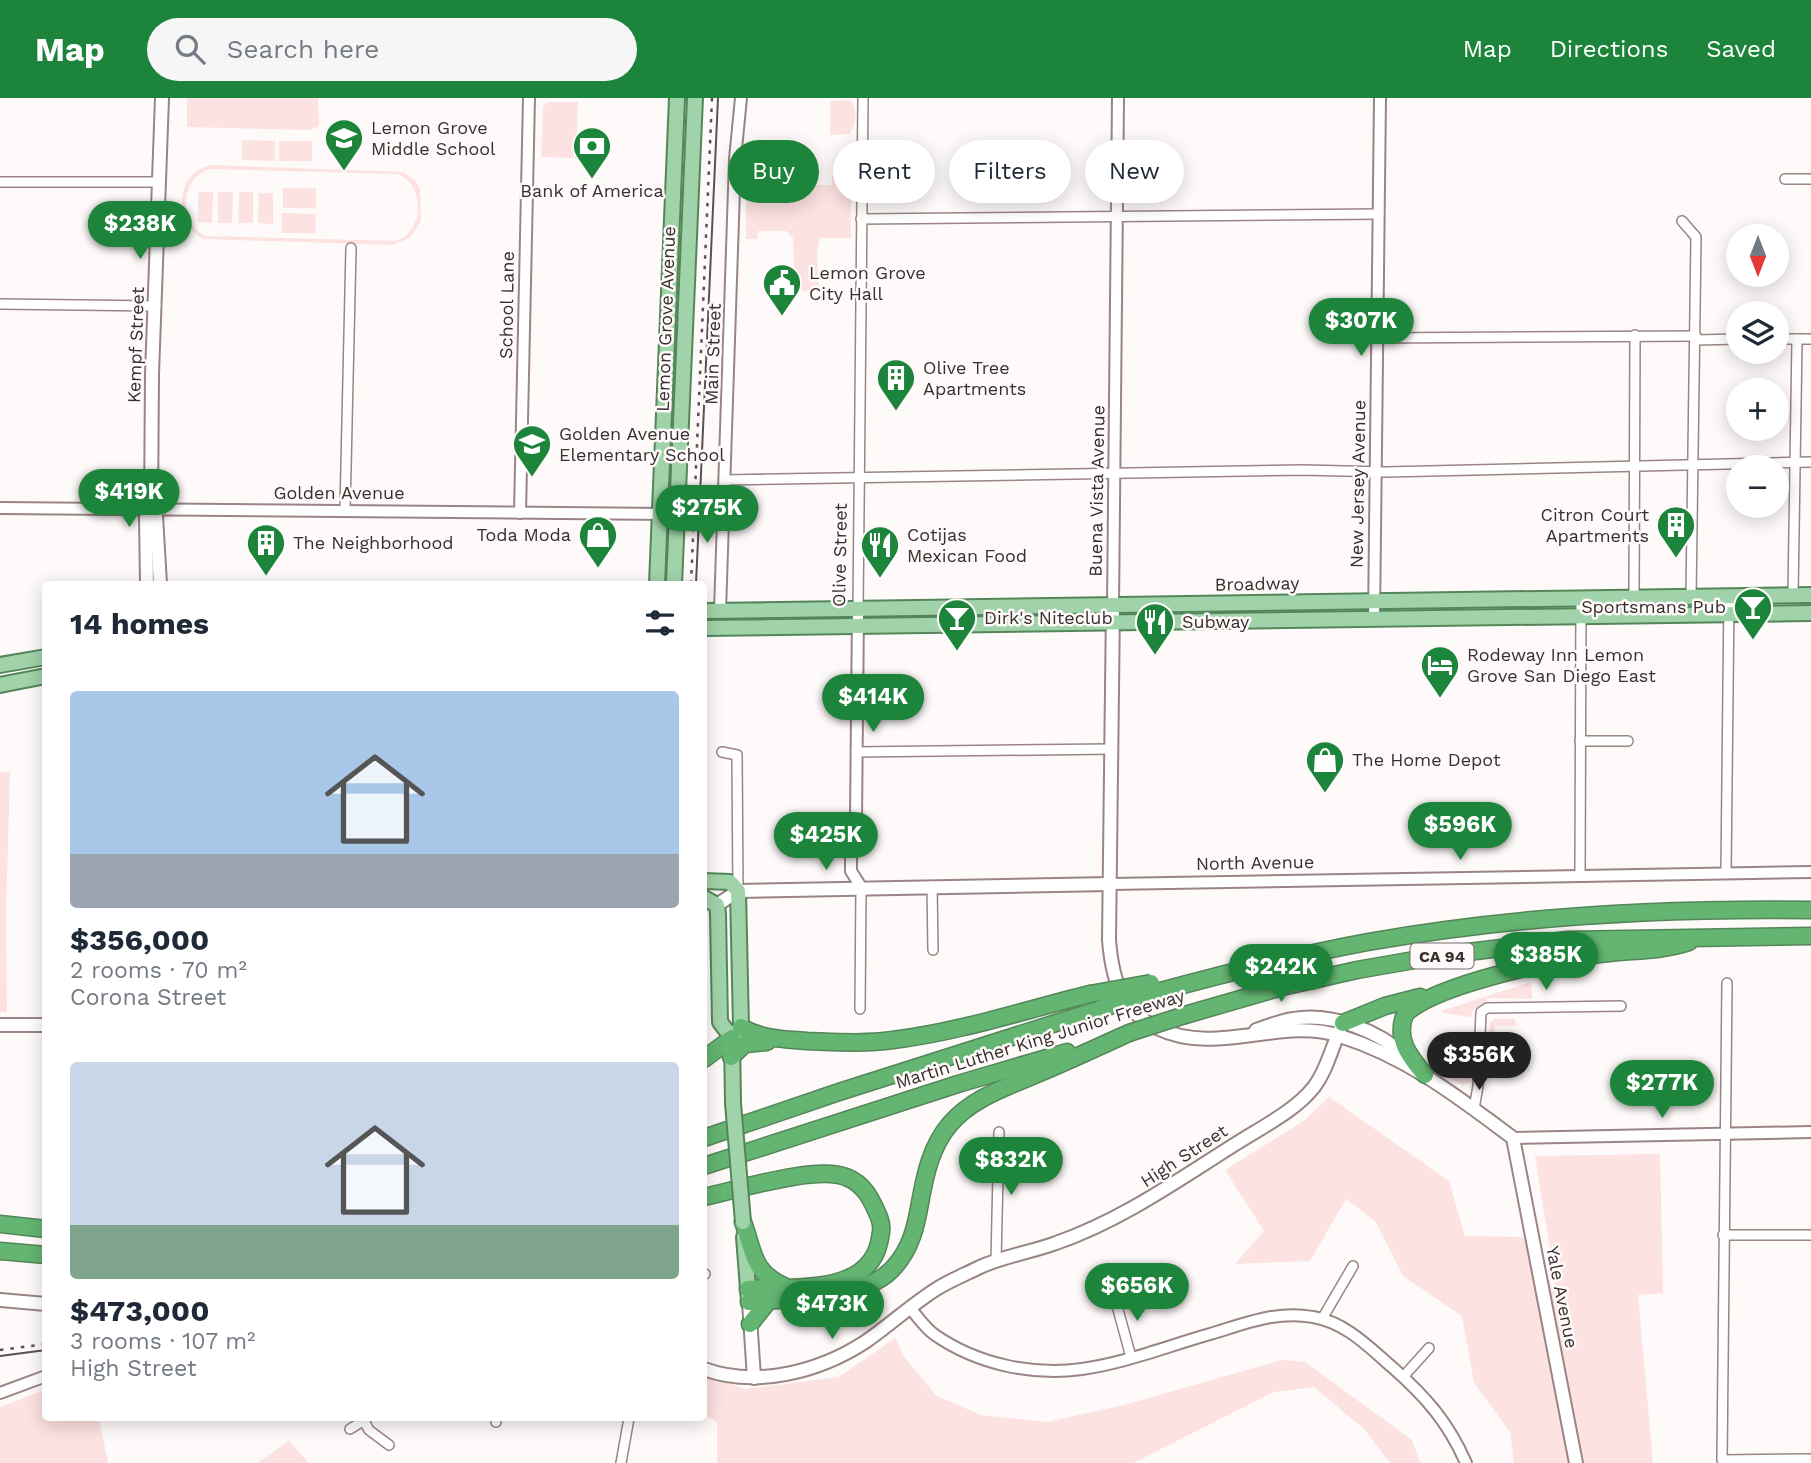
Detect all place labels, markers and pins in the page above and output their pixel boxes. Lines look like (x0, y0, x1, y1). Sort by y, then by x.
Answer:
school or university icon: Lemon Grove Middle School (323, 117, 365, 172)
place label: Lemon Grove Middle School (371, 117, 496, 159)
bank icon: Bank of America (571, 125, 613, 180)
place label: Bank of America (520, 180, 664, 201)
pin: $238K (91, 202, 189, 261)
public building icon: Lemon Grove City Hall (761, 262, 803, 317)
place label: Lemon Grove City Hall (809, 262, 926, 304)
pin: $307K (1312, 299, 1410, 358)
building icon: Olive Tree Apartments (875, 357, 917, 412)
place label: Olive Tree Apartments (923, 357, 1026, 399)
school or university icon: Golden Avenue Elementary School (511, 423, 553, 478)
place label: Golden Avenue Elementary School (559, 423, 725, 465)
pin: $419K (80, 470, 178, 529)
pin: $275K (658, 486, 756, 545)
place label: Citron Court Apartments (1541, 504, 1649, 546)
building icon: Citron Court Apartments (1655, 504, 1697, 559)
shop icon: Toda Moda (577, 514, 619, 569)
building icon: The Neighborhood (245, 522, 287, 577)
place label: Toda Moda (477, 524, 571, 545)
restaurant icon: Cotijas Mexican Food (859, 524, 901, 579)
place label: Cotijas Mexican Food (907, 524, 1027, 566)
place label: The Neighborhood (293, 532, 454, 553)
bar icon: Sportsmans Pub (1732, 586, 1774, 641)
place label: Sportsmans Pub (1581, 596, 1726, 617)
bar icon: Dirk's Niteclub (936, 597, 978, 652)
restaurant icon: Subway (1134, 601, 1176, 656)
place label: Dirk's Niteclub (984, 607, 1113, 628)
place label: Subway (1182, 611, 1250, 632)
hotel icon: Rodeway Inn Lemon Grove San Diego East (1419, 644, 1461, 699)
place label: Rodeway Inn Lemon Grove San Diego East (1467, 644, 1656, 686)
pin: $414K (824, 674, 922, 734)
shop icon: The Home Depot (1304, 739, 1346, 794)
place label: The Home Depot (1352, 749, 1501, 770)
pin: $596K (1411, 802, 1509, 862)
pin: $425K (777, 812, 875, 872)
pin: $385K (1497, 932, 1595, 992)
pin: $242K (1232, 944, 1330, 1004)
pin: $356K (1430, 1032, 1528, 1092)
pin: $277K (1613, 1060, 1711, 1120)
pin: $832K (962, 1138, 1060, 1197)
pin: $656K (1088, 1264, 1186, 1323)
pin: $473K (783, 1282, 881, 1341)

